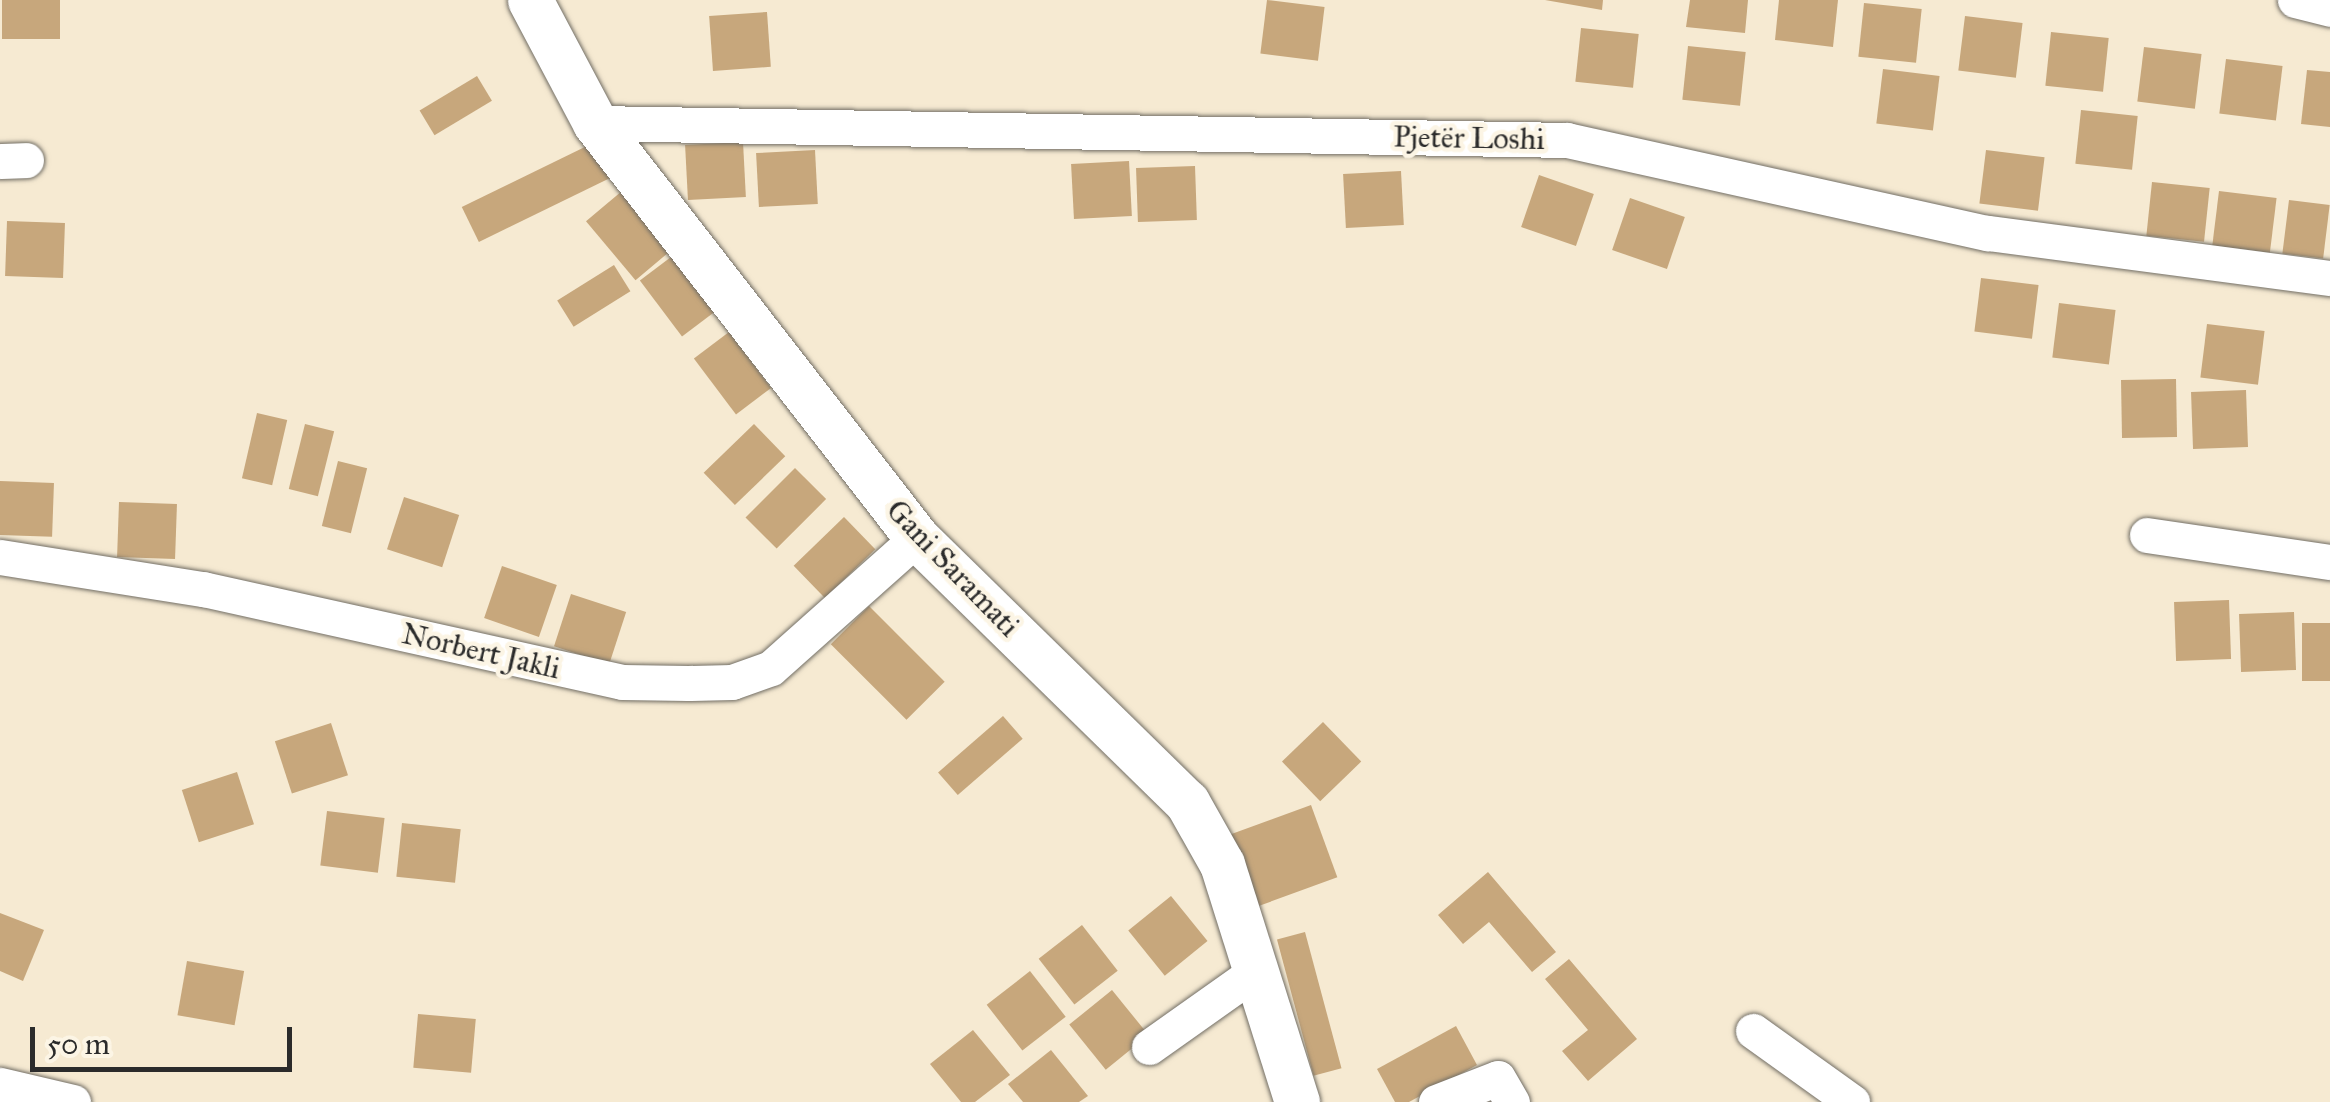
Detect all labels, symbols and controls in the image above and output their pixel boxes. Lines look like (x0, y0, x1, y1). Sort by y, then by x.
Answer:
street label: Pjetër Loshi (1393, 119, 1545, 157)
street label: Gani Saramati (879, 492, 1027, 644)
street label: Norbert Jakli (398, 615, 564, 687)
scale bar (35, 1007, 298, 1069)
text: 50 m (47, 1026, 110, 1062)

